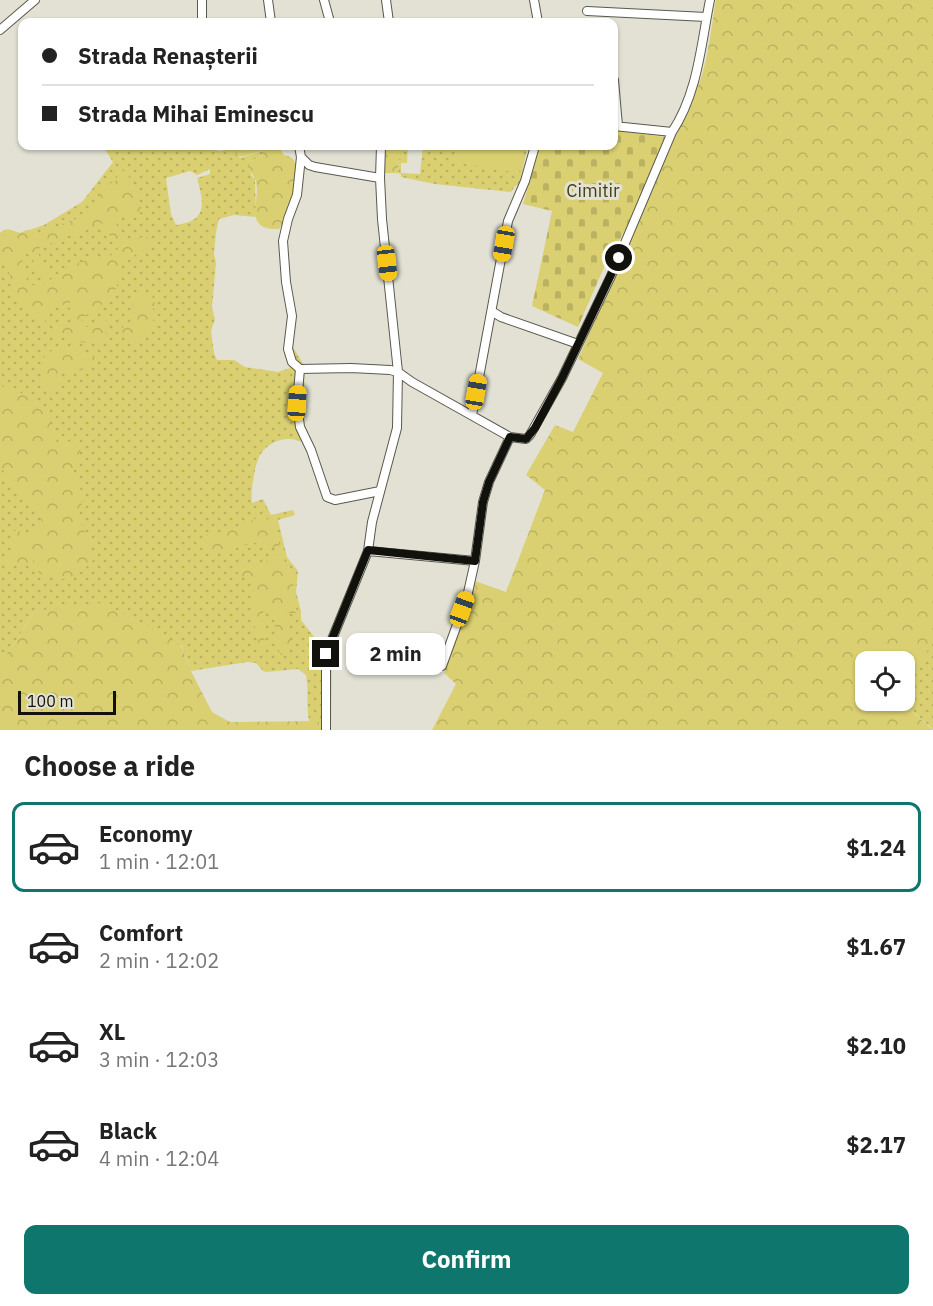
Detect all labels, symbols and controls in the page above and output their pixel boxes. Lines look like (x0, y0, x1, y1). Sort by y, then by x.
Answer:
text: Strada Renașterii (78, 41, 258, 70)
text: Strada Mihai Eminescu (78, 99, 314, 128)
park label: Cimitir (566, 179, 620, 202)
car (492, 225, 516, 263)
car (376, 244, 398, 282)
route start (605, 244, 632, 271)
car (464, 373, 488, 411)
car (287, 384, 307, 422)
car (447, 589, 477, 629)
callout: 2 min (347, 633, 446, 675)
route end (312, 640, 339, 667)
text: 2 min (369, 640, 422, 667)
map controls (855, 651, 915, 711)
button: locate (855, 651, 915, 711)
scale bar (18, 688, 116, 716)
text: 100 m (27, 691, 74, 711)
text: Choose a ride (24, 748, 195, 783)
text: Economy (99, 819, 193, 848)
icon: car (27, 820, 81, 874)
text: $1.24 (846, 833, 906, 862)
text: 1 min · 12:01 (99, 848, 219, 875)
text: Comfort (99, 918, 183, 947)
icon: car (27, 919, 81, 973)
text: $1.67 (846, 932, 906, 961)
text: 2 min · 12:02 (99, 947, 219, 974)
text: XL (99, 1017, 125, 1046)
icon: car (27, 1018, 81, 1072)
text: $2.10 (846, 1031, 906, 1060)
text: 3 min · 12:03 (99, 1046, 219, 1073)
text: Black (99, 1116, 157, 1145)
icon: car (27, 1117, 81, 1171)
text: $2.17 (846, 1130, 906, 1159)
text: 4 min · 12:04 (99, 1145, 219, 1172)
button: Confirm (24, 1225, 909, 1294)

